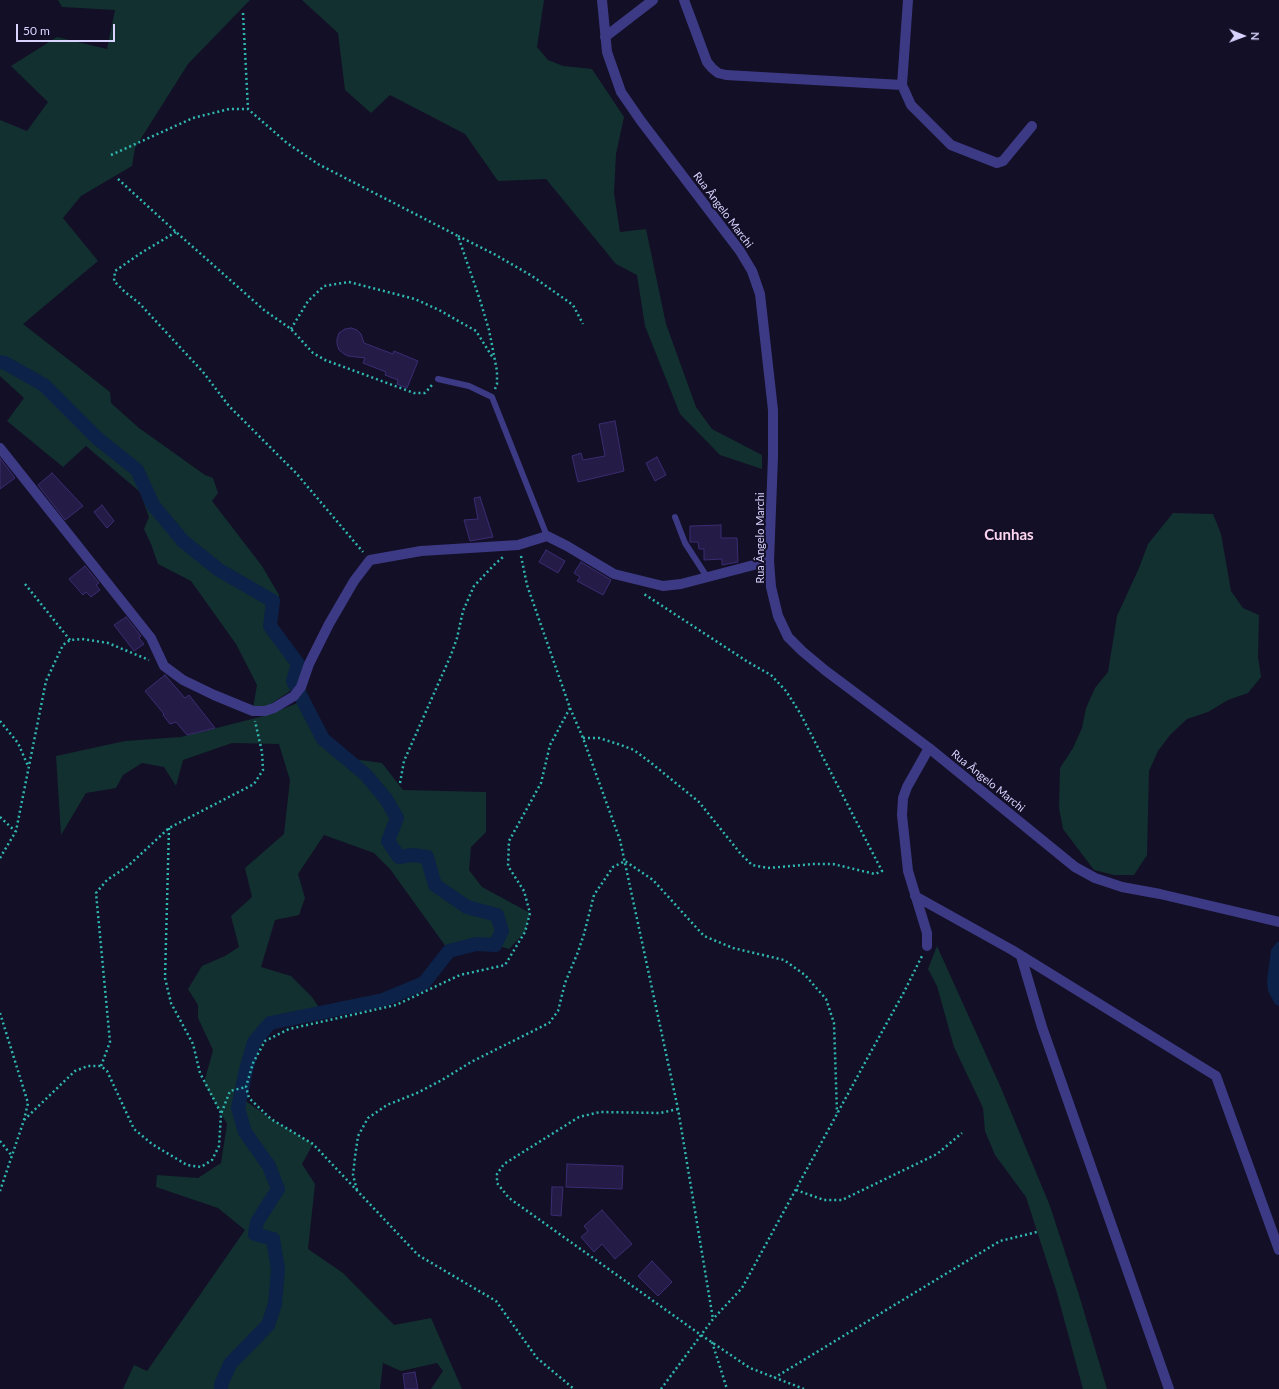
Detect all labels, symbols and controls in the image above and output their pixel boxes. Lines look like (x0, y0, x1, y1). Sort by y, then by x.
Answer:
scale bar (18, 16, 117, 42)
north arrow (1223, 16, 1263, 56)
text: 50 m (23, 23, 50, 38)
text: N (1249, 32, 1262, 41)
street label: Rua Ângelo Marchi (690, 170, 756, 250)
street label: Rua Ângelo Marchi (753, 492, 767, 584)
district label: Cunhas (984, 526, 1034, 544)
street label: Rua Ângelo Marchi (948, 747, 1028, 815)

